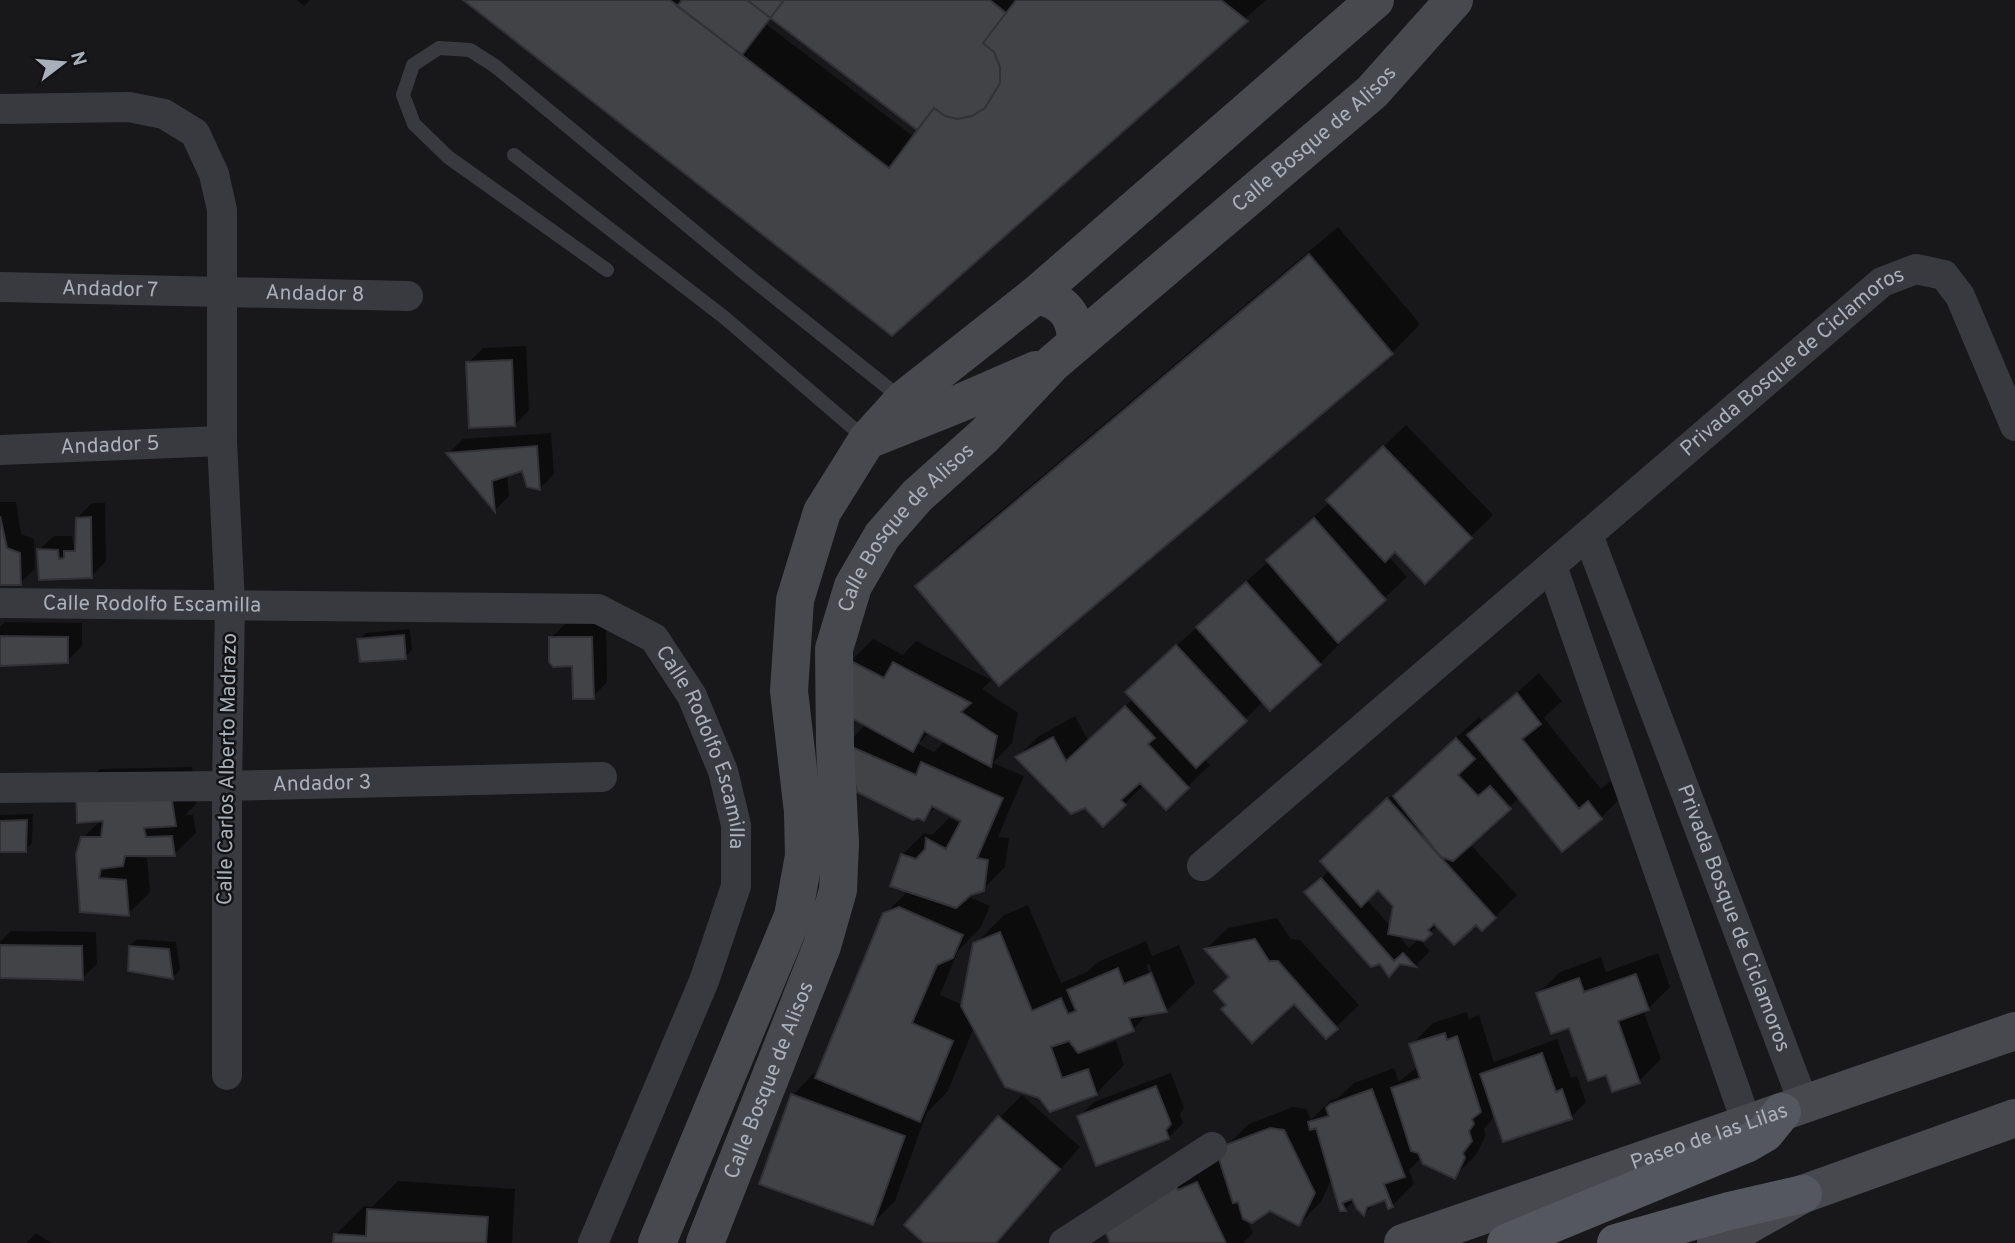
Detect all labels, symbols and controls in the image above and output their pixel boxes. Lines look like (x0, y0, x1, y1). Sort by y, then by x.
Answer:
north arrow (28, 28, 98, 98)
text: N (64, 49, 91, 69)
street label: Calle Bosque de Alisos (1226, 60, 1403, 218)
street label: Privada Bosque de Ciclamoros (1675, 261, 1908, 463)
street label: Andador 7 (62, 275, 158, 304)
street label: Andador 8 (265, 279, 365, 309)
street label: Andador 5 (60, 430, 160, 461)
street label: Calle Bosque de Alisos (832, 437, 980, 615)
street label: Calle Rodolfo Escamilla (43, 590, 261, 619)
street label: Calle Carlos Alberto Madrazo (212, 633, 244, 905)
street label: Calle Rodolfo Escamilla (649, 640, 750, 849)
street label: Andador 3 (272, 769, 372, 798)
street label: Privada Bosque de Ciclamoros (1670, 781, 1797, 1056)
street label: Calle Bosque de Alisos (718, 977, 820, 1183)
street label: Paseo de las Lilas (1627, 1097, 1791, 1177)

